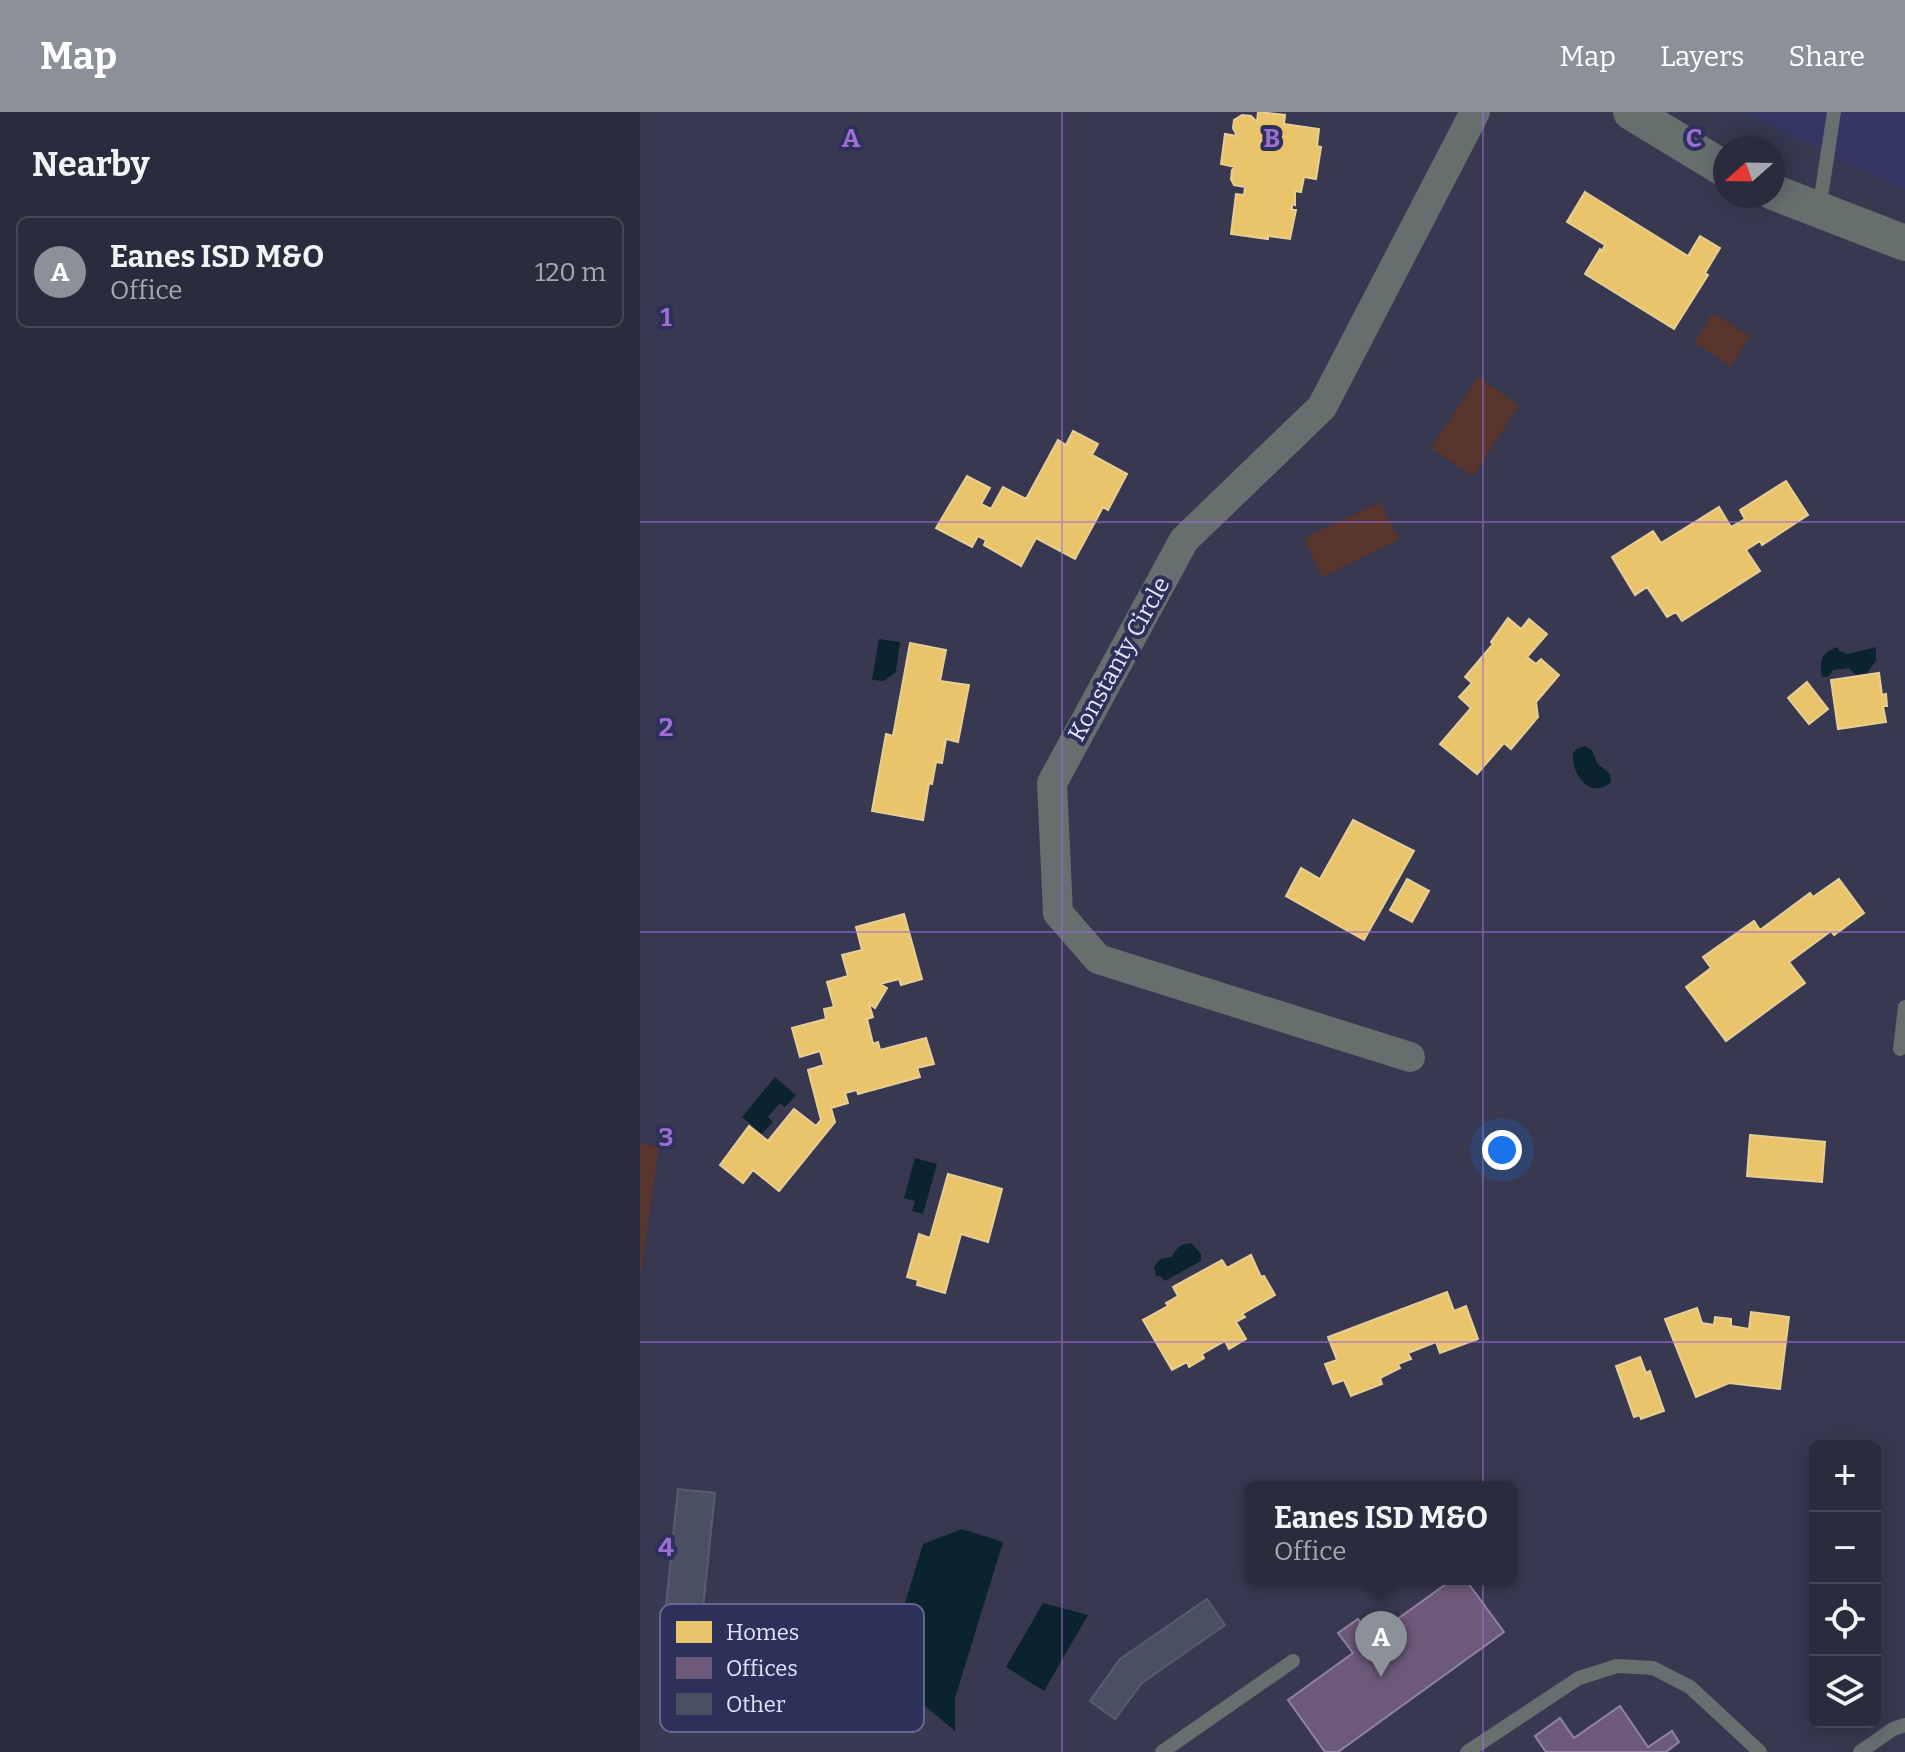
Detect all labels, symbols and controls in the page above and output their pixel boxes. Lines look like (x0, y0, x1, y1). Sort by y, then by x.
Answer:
text: Map (40, 33, 117, 79)
text: Map (1559, 40, 1616, 73)
text: Layers (1660, 40, 1744, 73)
text: Share (1788, 40, 1865, 73)
text: A (842, 123, 861, 154)
text: B (1264, 123, 1280, 154)
text: C (1686, 123, 1702, 154)
north arrow (1713, 136, 1785, 208)
text: Nearby (32, 144, 150, 185)
text: Eanes ISD M&O (110, 239, 324, 275)
text: A (51, 257, 69, 288)
text: 120 m (535, 257, 606, 288)
text: Office (110, 275, 182, 306)
text: 1 (660, 302, 672, 333)
street label: Konstanty Circle (1062, 572, 1176, 746)
text: 2 (659, 712, 673, 743)
text: 3 (659, 1122, 673, 1153)
your location (1482, 1130, 1522, 1170)
map controls (1809, 1440, 1881, 1728)
button: + (1809, 1440, 1881, 1512)
popup (1245, 1481, 1517, 1585)
text: Eanes ISD M&O (1274, 1500, 1488, 1536)
button: − (1809, 1512, 1881, 1584)
text: 4 (658, 1532, 674, 1563)
text: Office (1274, 1536, 1346, 1567)
button: locate (1809, 1584, 1881, 1656)
legend (660, 1604, 924, 1732)
pin: A (1355, 1611, 1407, 1677)
text: Homes (726, 1619, 799, 1646)
text: Offices (726, 1655, 798, 1682)
button: layers (1809, 1656, 1881, 1728)
text: Other (726, 1691, 786, 1718)

